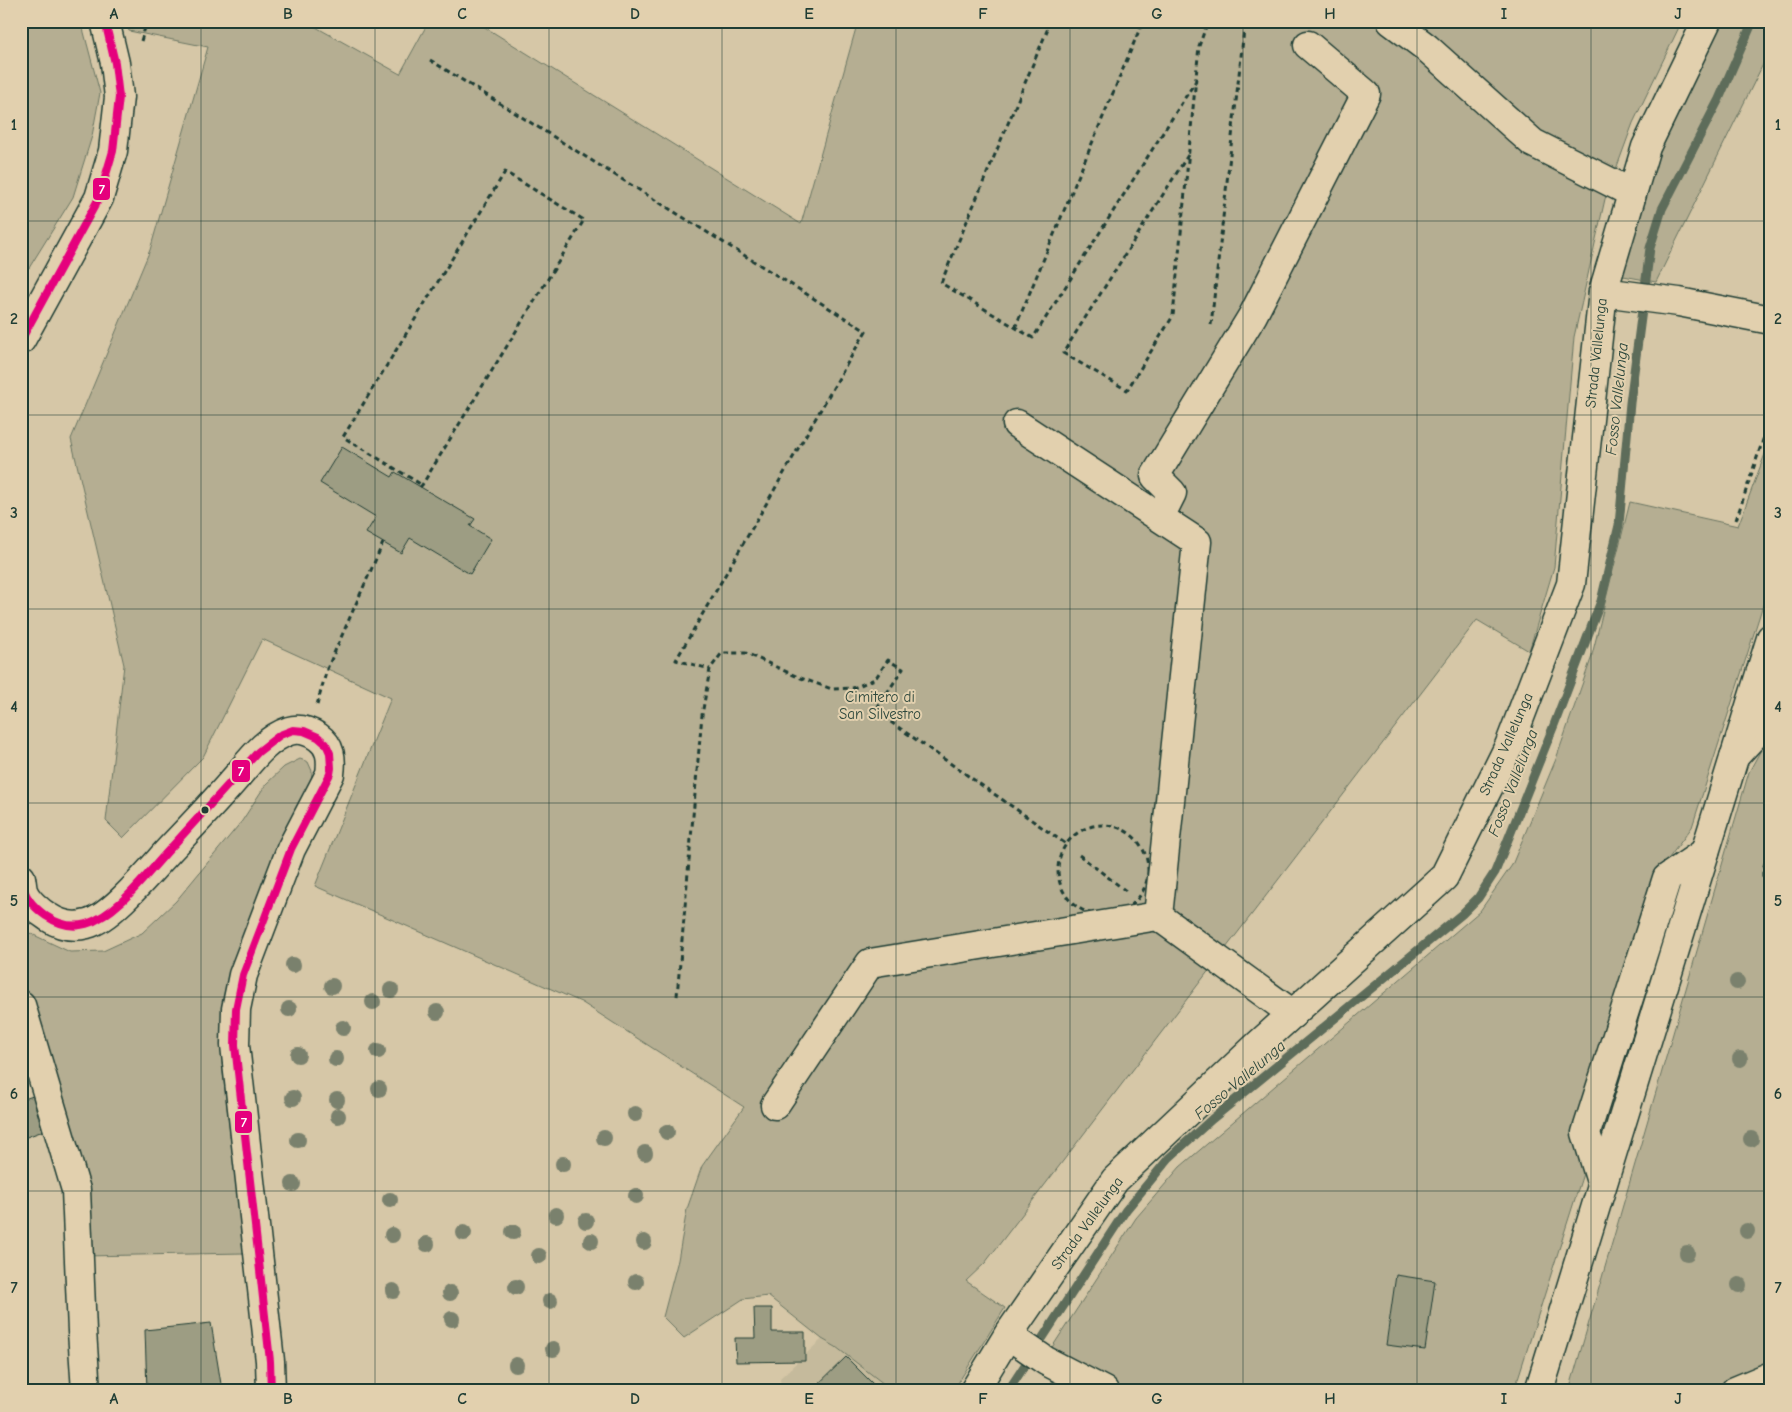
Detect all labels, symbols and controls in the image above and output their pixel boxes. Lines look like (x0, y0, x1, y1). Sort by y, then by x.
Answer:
text: A (110, 5, 119, 23)
text: B (283, 5, 293, 23)
text: C (457, 5, 467, 23)
text: D (630, 5, 640, 23)
text: E (804, 5, 814, 23)
text: F (978, 5, 988, 23)
text: G (1151, 5, 1163, 23)
text: H (1324, 5, 1336, 23)
text: I (1501, 5, 1507, 23)
text: J (1674, 5, 1682, 23)
text: 1 (11, 116, 17, 134)
text: 1 (1775, 116, 1781, 134)
line badge: 7 (92, 177, 111, 201)
text: 7 (99, 181, 106, 198)
street label: Strada Vallelunga (1581, 297, 1611, 409)
text: 2 (10, 310, 18, 328)
text: 2 (1774, 310, 1782, 328)
water label: Fosso Vallelunga (1602, 342, 1632, 456)
text: 3 (10, 504, 18, 522)
text: 3 (1774, 504, 1782, 522)
park label: Cimitero di San Silvestro (839, 688, 921, 723)
street label: Strada Vallelunga (1475, 690, 1537, 798)
text: 4 (10, 698, 18, 716)
text: 4 (1774, 698, 1782, 716)
water label: Fosso Vallelunga (1484, 727, 1542, 839)
line badge: 7 (231, 759, 251, 783)
text: 7 (238, 763, 245, 780)
unlabelled marker (200, 805, 210, 815)
text: 5 (10, 892, 18, 910)
text: 5 (1774, 892, 1782, 910)
water label: Fosso Vallelunga (1191, 1037, 1289, 1123)
text: 6 (10, 1085, 18, 1103)
text: 6 (1774, 1085, 1782, 1103)
line badge: 7 (234, 1110, 253, 1134)
text: 7 (241, 1114, 248, 1131)
street label: Strada Vallelunga (1047, 1173, 1127, 1273)
text: 7 (10, 1279, 18, 1297)
text: 7 (1774, 1279, 1782, 1297)
text: A (110, 1390, 119, 1408)
text: B (283, 1390, 293, 1408)
text: C (457, 1390, 467, 1408)
text: D (630, 1390, 640, 1408)
text: E (804, 1390, 814, 1408)
text: F (978, 1390, 988, 1408)
text: G (1151, 1390, 1163, 1408)
text: H (1324, 1390, 1336, 1408)
text: I (1501, 1390, 1507, 1408)
text: J (1674, 1390, 1682, 1408)

